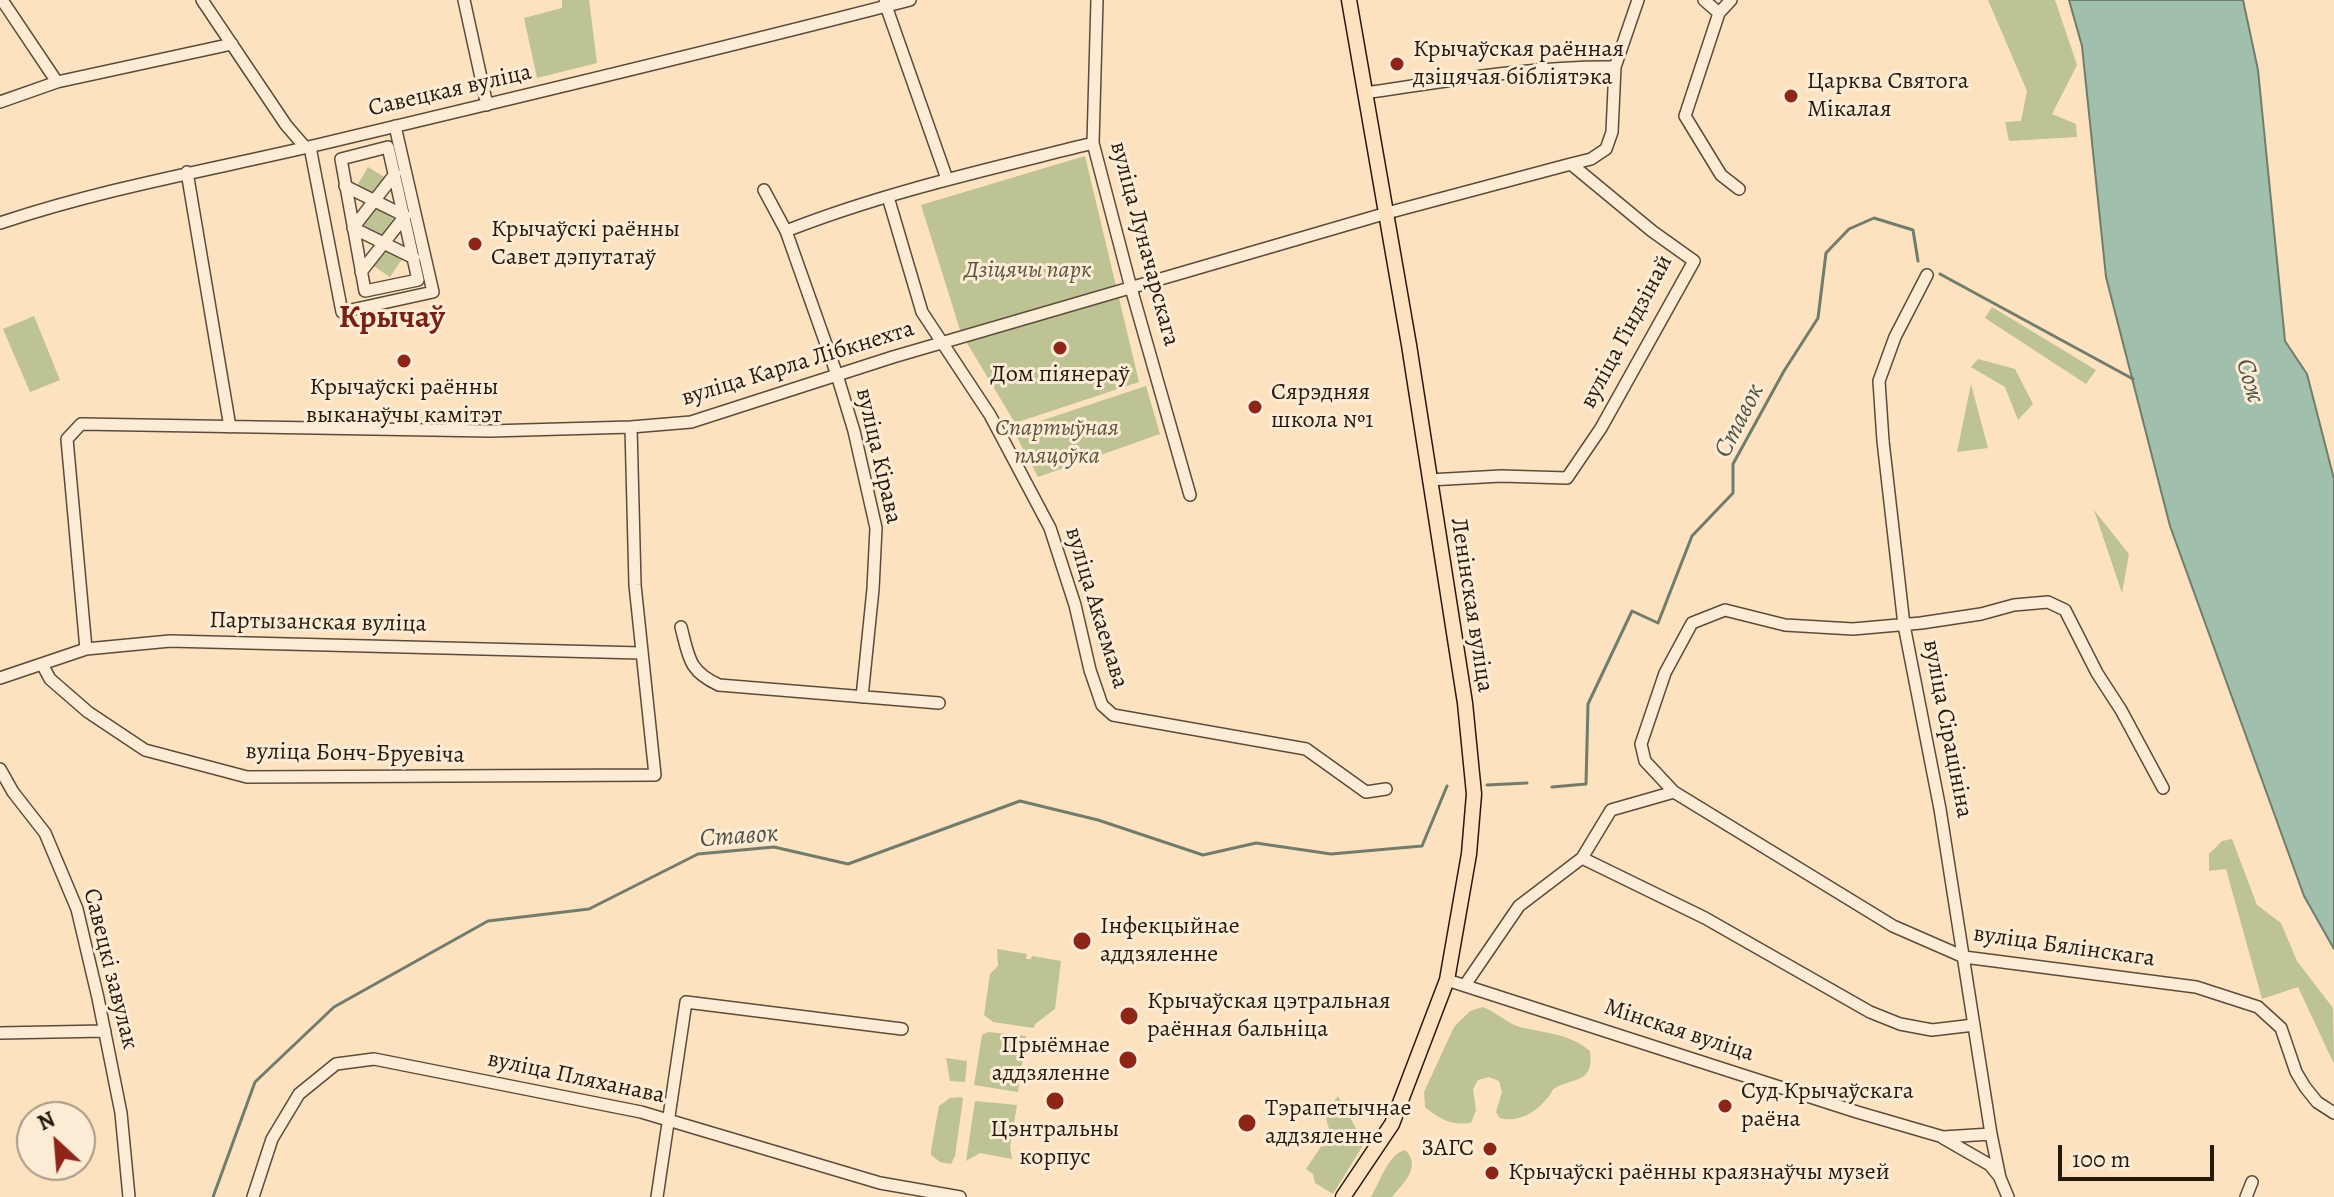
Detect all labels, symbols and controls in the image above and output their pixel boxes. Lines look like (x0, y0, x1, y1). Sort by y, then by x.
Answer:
place label: Крычаўская раённая дзіцячая бібліятэка (1413, 36, 1624, 92)
marker: Крычаўская раённая дзіцячая бібліятэка (1388, 55, 1406, 73)
street label: Савецкая вуліца (366, 58, 534, 124)
place label: Царква Святога Мікалая (1807, 68, 1969, 124)
marker: Царква Святога Мікалая (1782, 87, 1800, 105)
street label: вуліца Луначарскага (1103, 139, 1185, 349)
place label: Крычаўскі раённы Савет дэпутатаў (491, 216, 680, 272)
marker: Крычаўскі раённы Савет дэпутатаў (466, 235, 484, 253)
street label: вуліца Гіндзінай (1574, 250, 1680, 414)
park label: Дзіцячы парк (964, 257, 1092, 285)
district label: Крычаў (339, 300, 445, 338)
street label: вуліца Карла Лібкнехта (678, 315, 918, 413)
marker: Дом піянераў (1051, 339, 1069, 357)
marker: Крычаўскі раённы выканаўчы камітэт (395, 352, 413, 370)
water label: Сож (2228, 356, 2270, 406)
place label: Дом піянераў (990, 361, 1130, 389)
place label: Крычаўскі раённы выканаўчы камітэт (306, 374, 502, 430)
place label: Сярэдняя школа №1 (1271, 379, 1374, 435)
water label: Ставок (1708, 379, 1772, 463)
street label: вуліца Кірава (848, 385, 908, 527)
marker: Сярэдняя школа №1 (1246, 398, 1264, 416)
park label: Спартыўная пляцоўка (995, 415, 1119, 471)
street label: Ленінская вуліца (1443, 516, 1499, 694)
street label: вуліца Акаемава (1058, 524, 1134, 692)
street label: Партызанская вуліца (209, 607, 427, 639)
street label: вуліца Сірацініна (1916, 637, 1978, 821)
street label: вуліца Бонч-Бруевіча (245, 738, 465, 770)
water label: Ставок (699, 819, 779, 855)
street label: Савецкі завулак (76, 886, 144, 1052)
place label: Інфекцыйнае аддзяленне (1100, 913, 1240, 969)
street label: вуліца Бялінскага (1971, 920, 2157, 974)
marker: Інфекцыйнае аддзяленне (1071, 930, 1093, 952)
place label: Крычаўская цэтральная раённая бальніца (1147, 988, 1391, 1044)
street label: Мінская вуліца (1600, 993, 1758, 1069)
marker: Крычаўская цэтральная раённая бальніца (1118, 1005, 1140, 1027)
place label: Прыёмнае аддзяленне (992, 1032, 1110, 1088)
street label: вуліца Пляханава (485, 1045, 667, 1111)
marker: Прыёмнае аддзяленне (1117, 1049, 1139, 1071)
place label: Суд Крычаўскага раёна (1741, 1078, 1914, 1134)
marker: Цэнтральны корпус (1044, 1090, 1066, 1112)
place label: Тэрапетычнае аддзяленне (1265, 1095, 1411, 1151)
marker: Суд Крычаўскага раёна (1716, 1097, 1734, 1115)
north arrow (16, 1101, 96, 1181)
text: N (33, 1104, 60, 1138)
marker: Тэрапетычнае аддзяленне (1236, 1112, 1258, 1134)
place label: Цэнтральны корпус (991, 1116, 1119, 1172)
scale bar (2062, 1129, 2218, 1179)
place label: ЗАГС (1421, 1135, 1474, 1163)
marker: ЗАГС (1481, 1140, 1499, 1158)
text: 100 m (2072, 1143, 2131, 1175)
place label: Крычаўскі раённы краязнаўчы музей (1508, 1159, 1890, 1187)
marker: Крычаўскі раённы краязнаўчы музей (1483, 1164, 1501, 1182)

